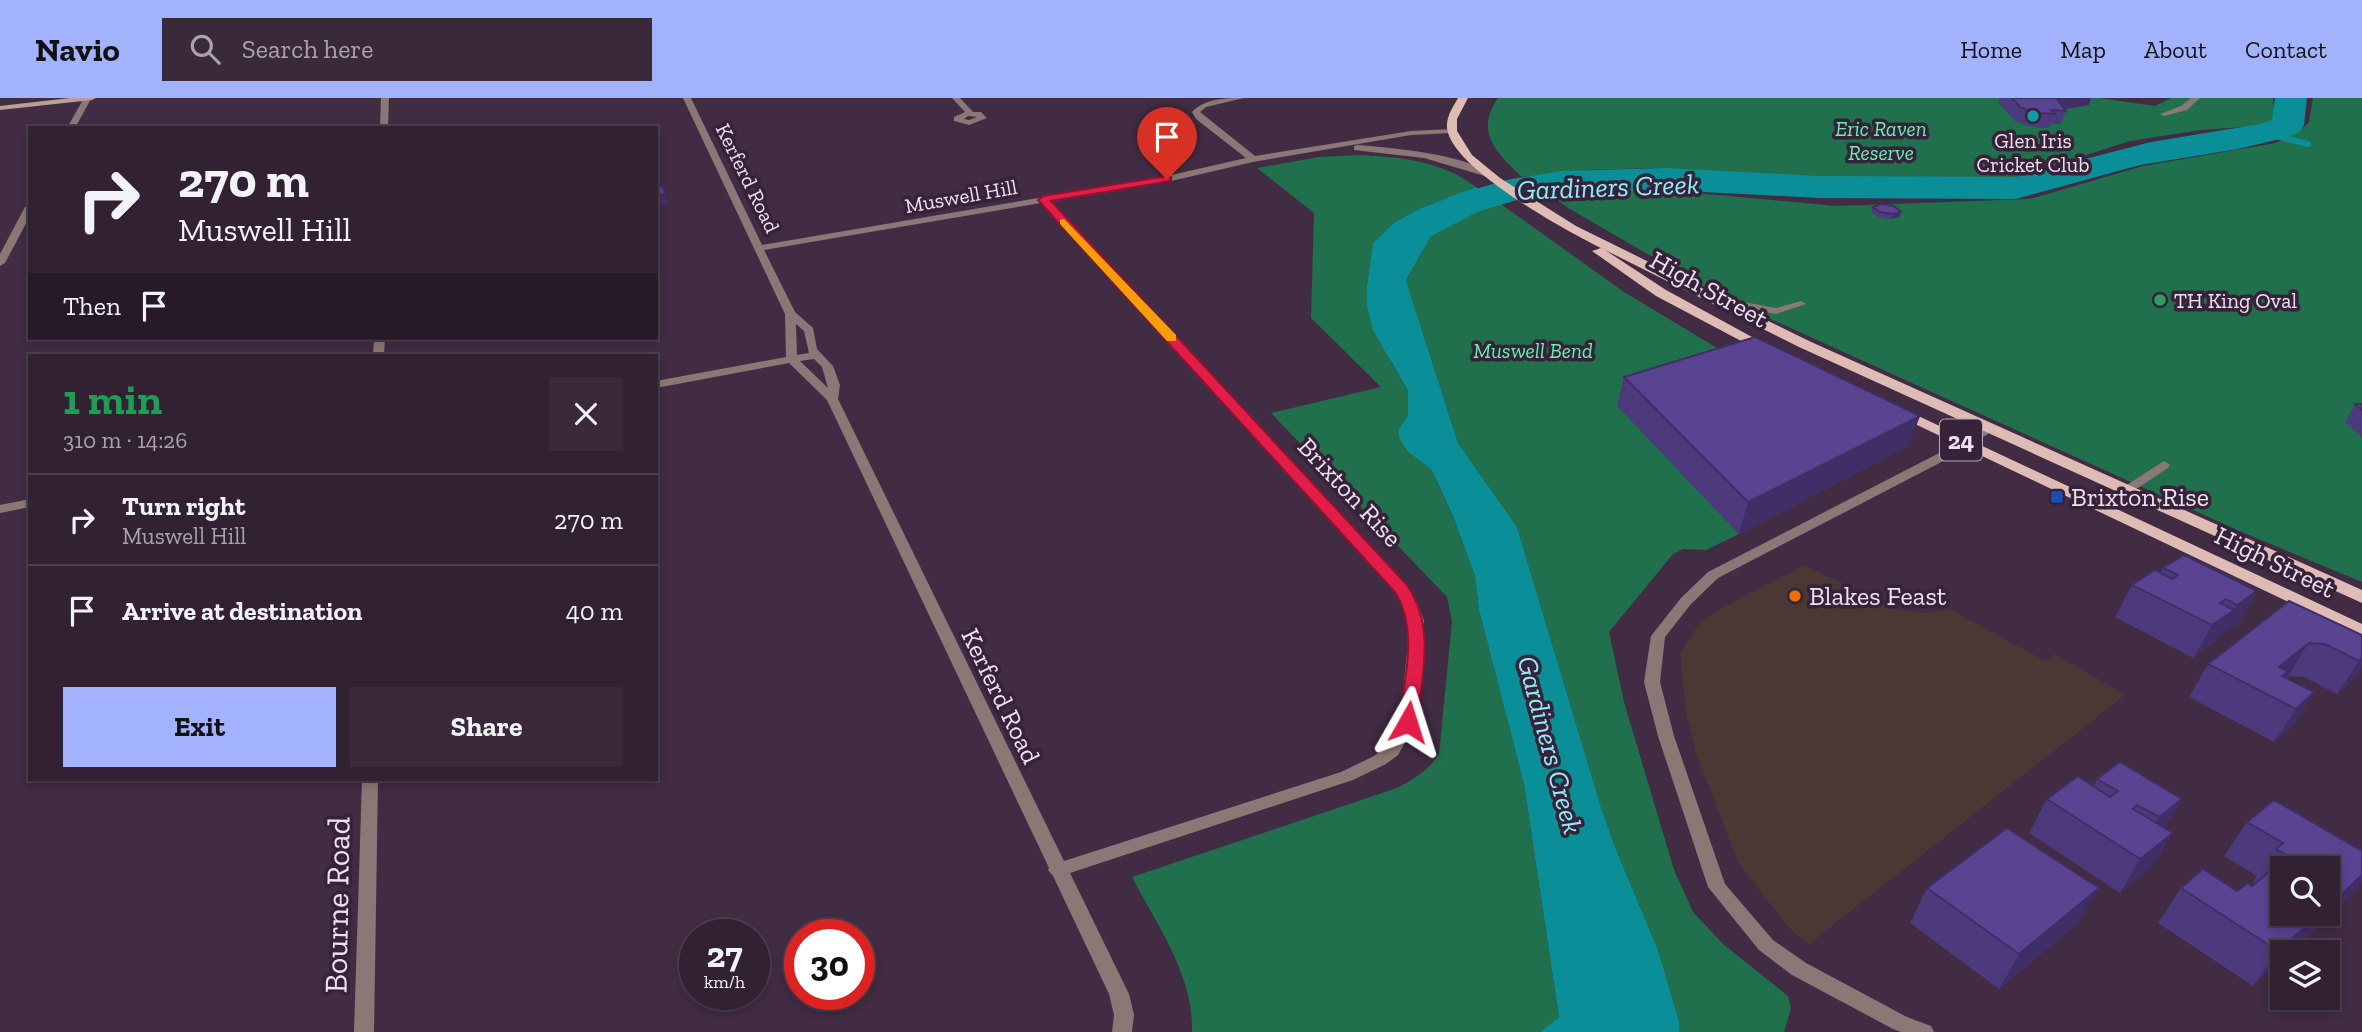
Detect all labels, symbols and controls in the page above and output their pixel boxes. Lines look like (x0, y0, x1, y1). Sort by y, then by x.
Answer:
search box (162, 18, 652, 81)
text: Navio (35, 30, 120, 69)
icon: search (186, 30, 224, 68)
text: Search here (242, 33, 374, 65)
text: Home (1960, 35, 2022, 64)
text: Map (2060, 35, 2106, 64)
text: About (2144, 35, 2207, 64)
text: Contact (2245, 35, 2327, 64)
pin (1137, 107, 1197, 179)
marker: Glen Iris Cricket Club (2025, 108, 2041, 124)
park label: Eric Raven Reserve (1835, 116, 1927, 165)
icon: arrive (1148, 118, 1186, 156)
street label: Kerferd Road (711, 119, 785, 237)
place label: Glen Iris Cricket Club (1976, 128, 2090, 177)
text: 270 m (178, 151, 309, 210)
icon: right (63, 154, 154, 245)
water label: Gardiners Creek (1516, 167, 1700, 207)
street label: Muswell Hill (903, 174, 1020, 218)
text: Muswell Hill (178, 211, 351, 249)
street label: High Street (1644, 244, 1774, 335)
icon: arrive (135, 287, 173, 325)
place label: TH King Oval (2174, 288, 2297, 313)
text: Then (63, 290, 121, 322)
marker: TH King Oval (2152, 292, 2168, 308)
park label: Muswell Bend (1473, 338, 1593, 363)
text: 1 min (63, 374, 162, 425)
button: close (549, 377, 623, 451)
road number: 24 (1940, 419, 1982, 460)
text: 310 m · 14:26 (63, 426, 187, 454)
street label: Brixton Rise (1291, 431, 1409, 553)
place label: Brixton Rise (2071, 481, 2209, 513)
marker: Brixton Rise (2049, 489, 2065, 505)
text: Turn right (122, 490, 245, 522)
icon: right (63, 501, 101, 539)
text: 270 m (554, 504, 623, 536)
street label: High Street (2210, 519, 2341, 605)
text: Muswell Hill (122, 522, 246, 550)
place label: Blakes Feast (1809, 580, 1947, 612)
marker: Blakes Feast (1787, 588, 1803, 604)
icon: arrive (63, 592, 101, 630)
text: Arrive at destination (122, 595, 362, 627)
text: 40 m (566, 595, 623, 627)
street label: Kerferd Road (954, 623, 1048, 769)
water label: Gardiners Creek (1510, 653, 1590, 837)
position arrow (1371, 685, 1445, 759)
button: Exit (63, 687, 336, 767)
button: Share (350, 687, 623, 767)
street label: Bourne Road (316, 816, 358, 994)
map controls (2270, 856, 2340, 1010)
button: search (2270, 856, 2340, 926)
speed limit sign: 30 (784, 919, 875, 1010)
text: 27 (706, 934, 743, 976)
button: layers (2270, 940, 2340, 1010)
text: km/h (704, 971, 745, 993)

